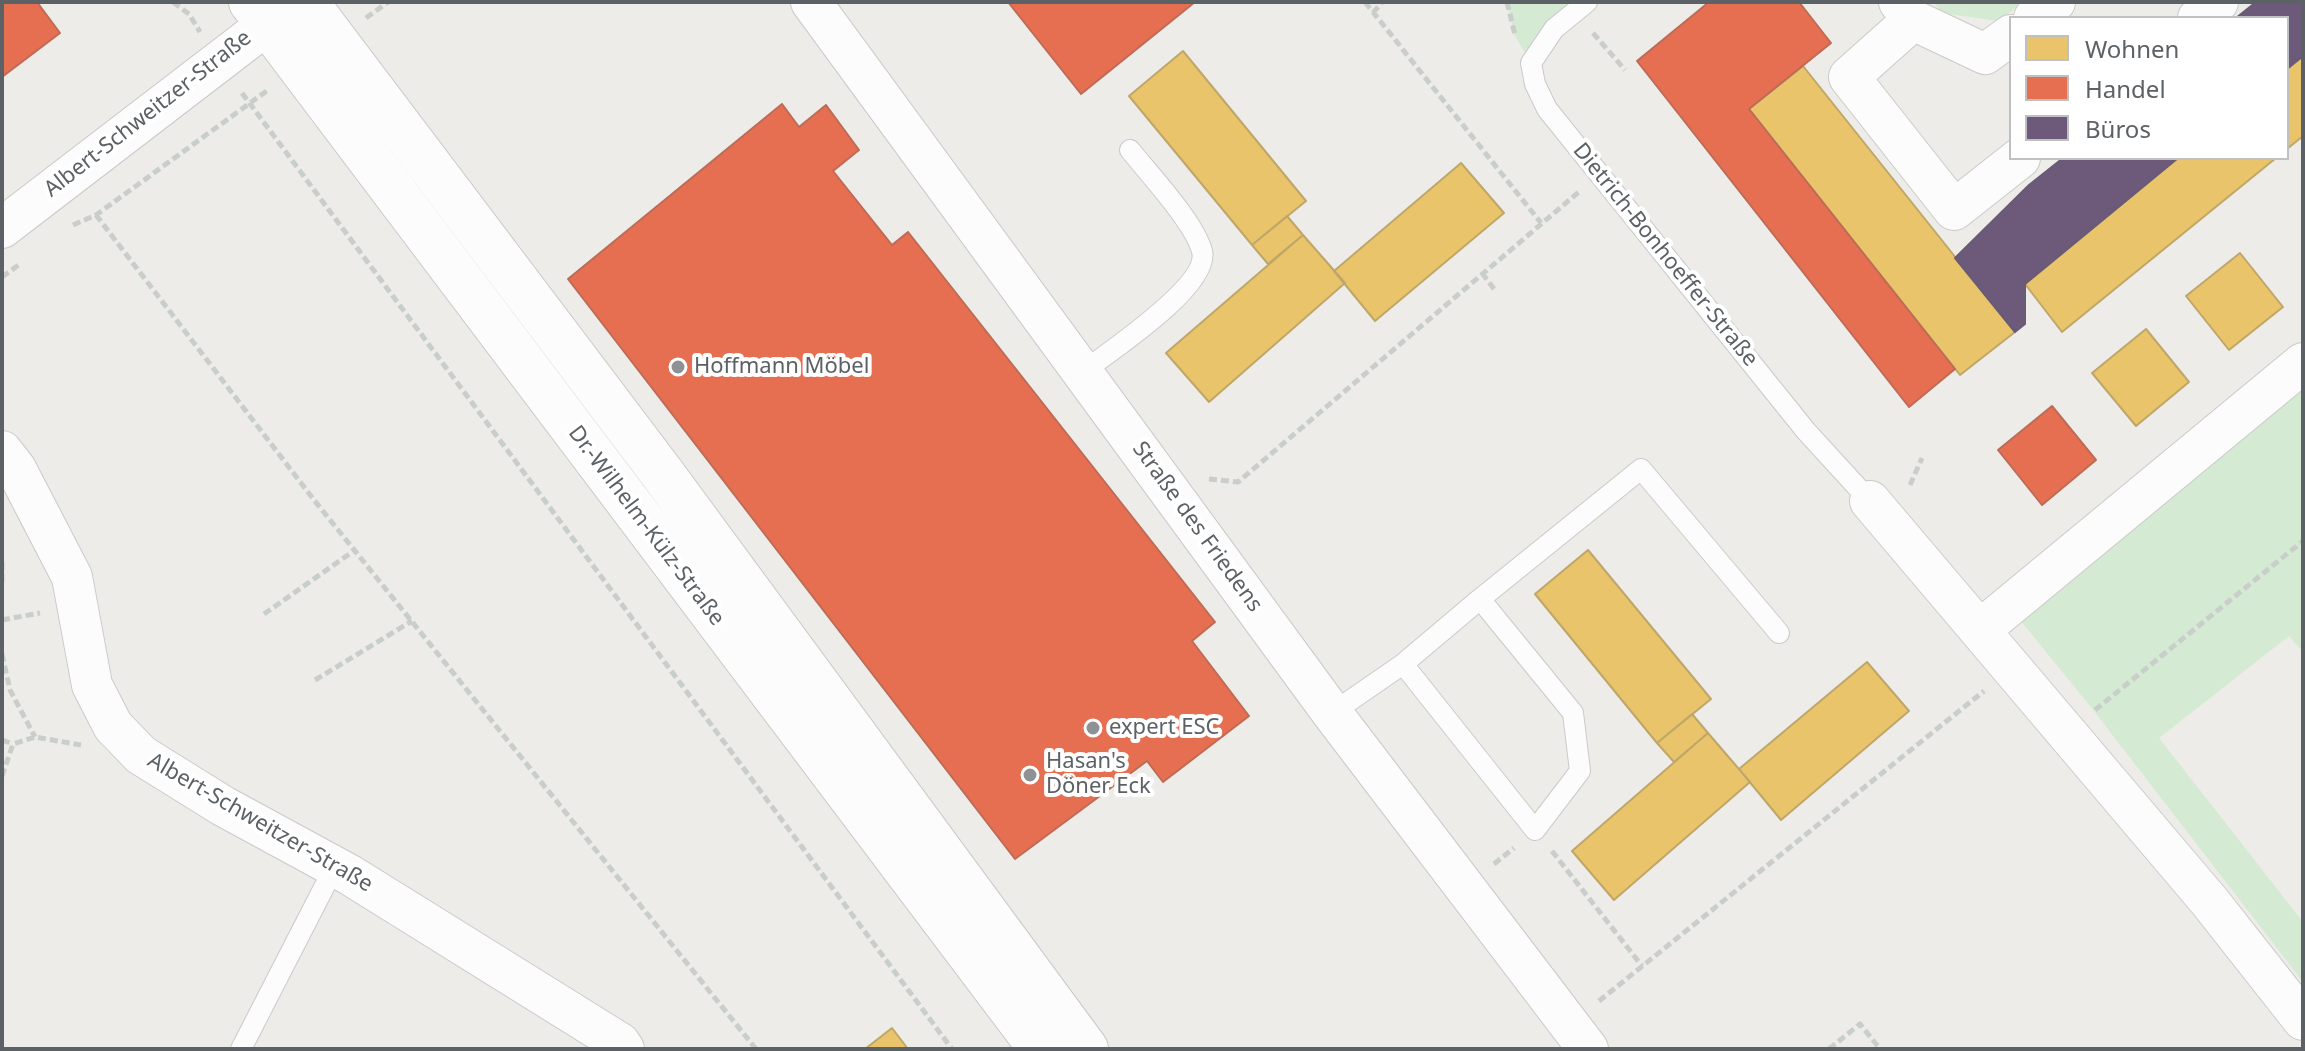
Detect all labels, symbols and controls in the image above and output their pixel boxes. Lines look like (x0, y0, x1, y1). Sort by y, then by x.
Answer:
legend (2009, 16, 2289, 160)
street label: Albert-Schweitzer-Straße (39, 25, 257, 203)
text: Wohnen (2085, 32, 2179, 65)
text: Handel (2085, 72, 2166, 105)
text: Büros (2085, 112, 2151, 145)
street label: Dietrich-Bonhoeffer-Straße (1567, 138, 1763, 372)
place label: Hoffmann Möbel (694, 354, 869, 380)
marker: Hoffmann Möbel (669, 358, 687, 376)
street label: Dr.-Wilhelm-Külz-Straße (562, 421, 730, 631)
street label: Straße des Friedens (1126, 437, 1268, 617)
place label: expert ESC (1109, 715, 1220, 741)
marker: expert ESC (1084, 719, 1102, 737)
street label: Albert-Schweitzer-Straße (143, 748, 377, 898)
place label: Hasan's Döner Eck (1046, 749, 1151, 800)
marker: Hasan's Döner Eck (1021, 766, 1039, 784)

